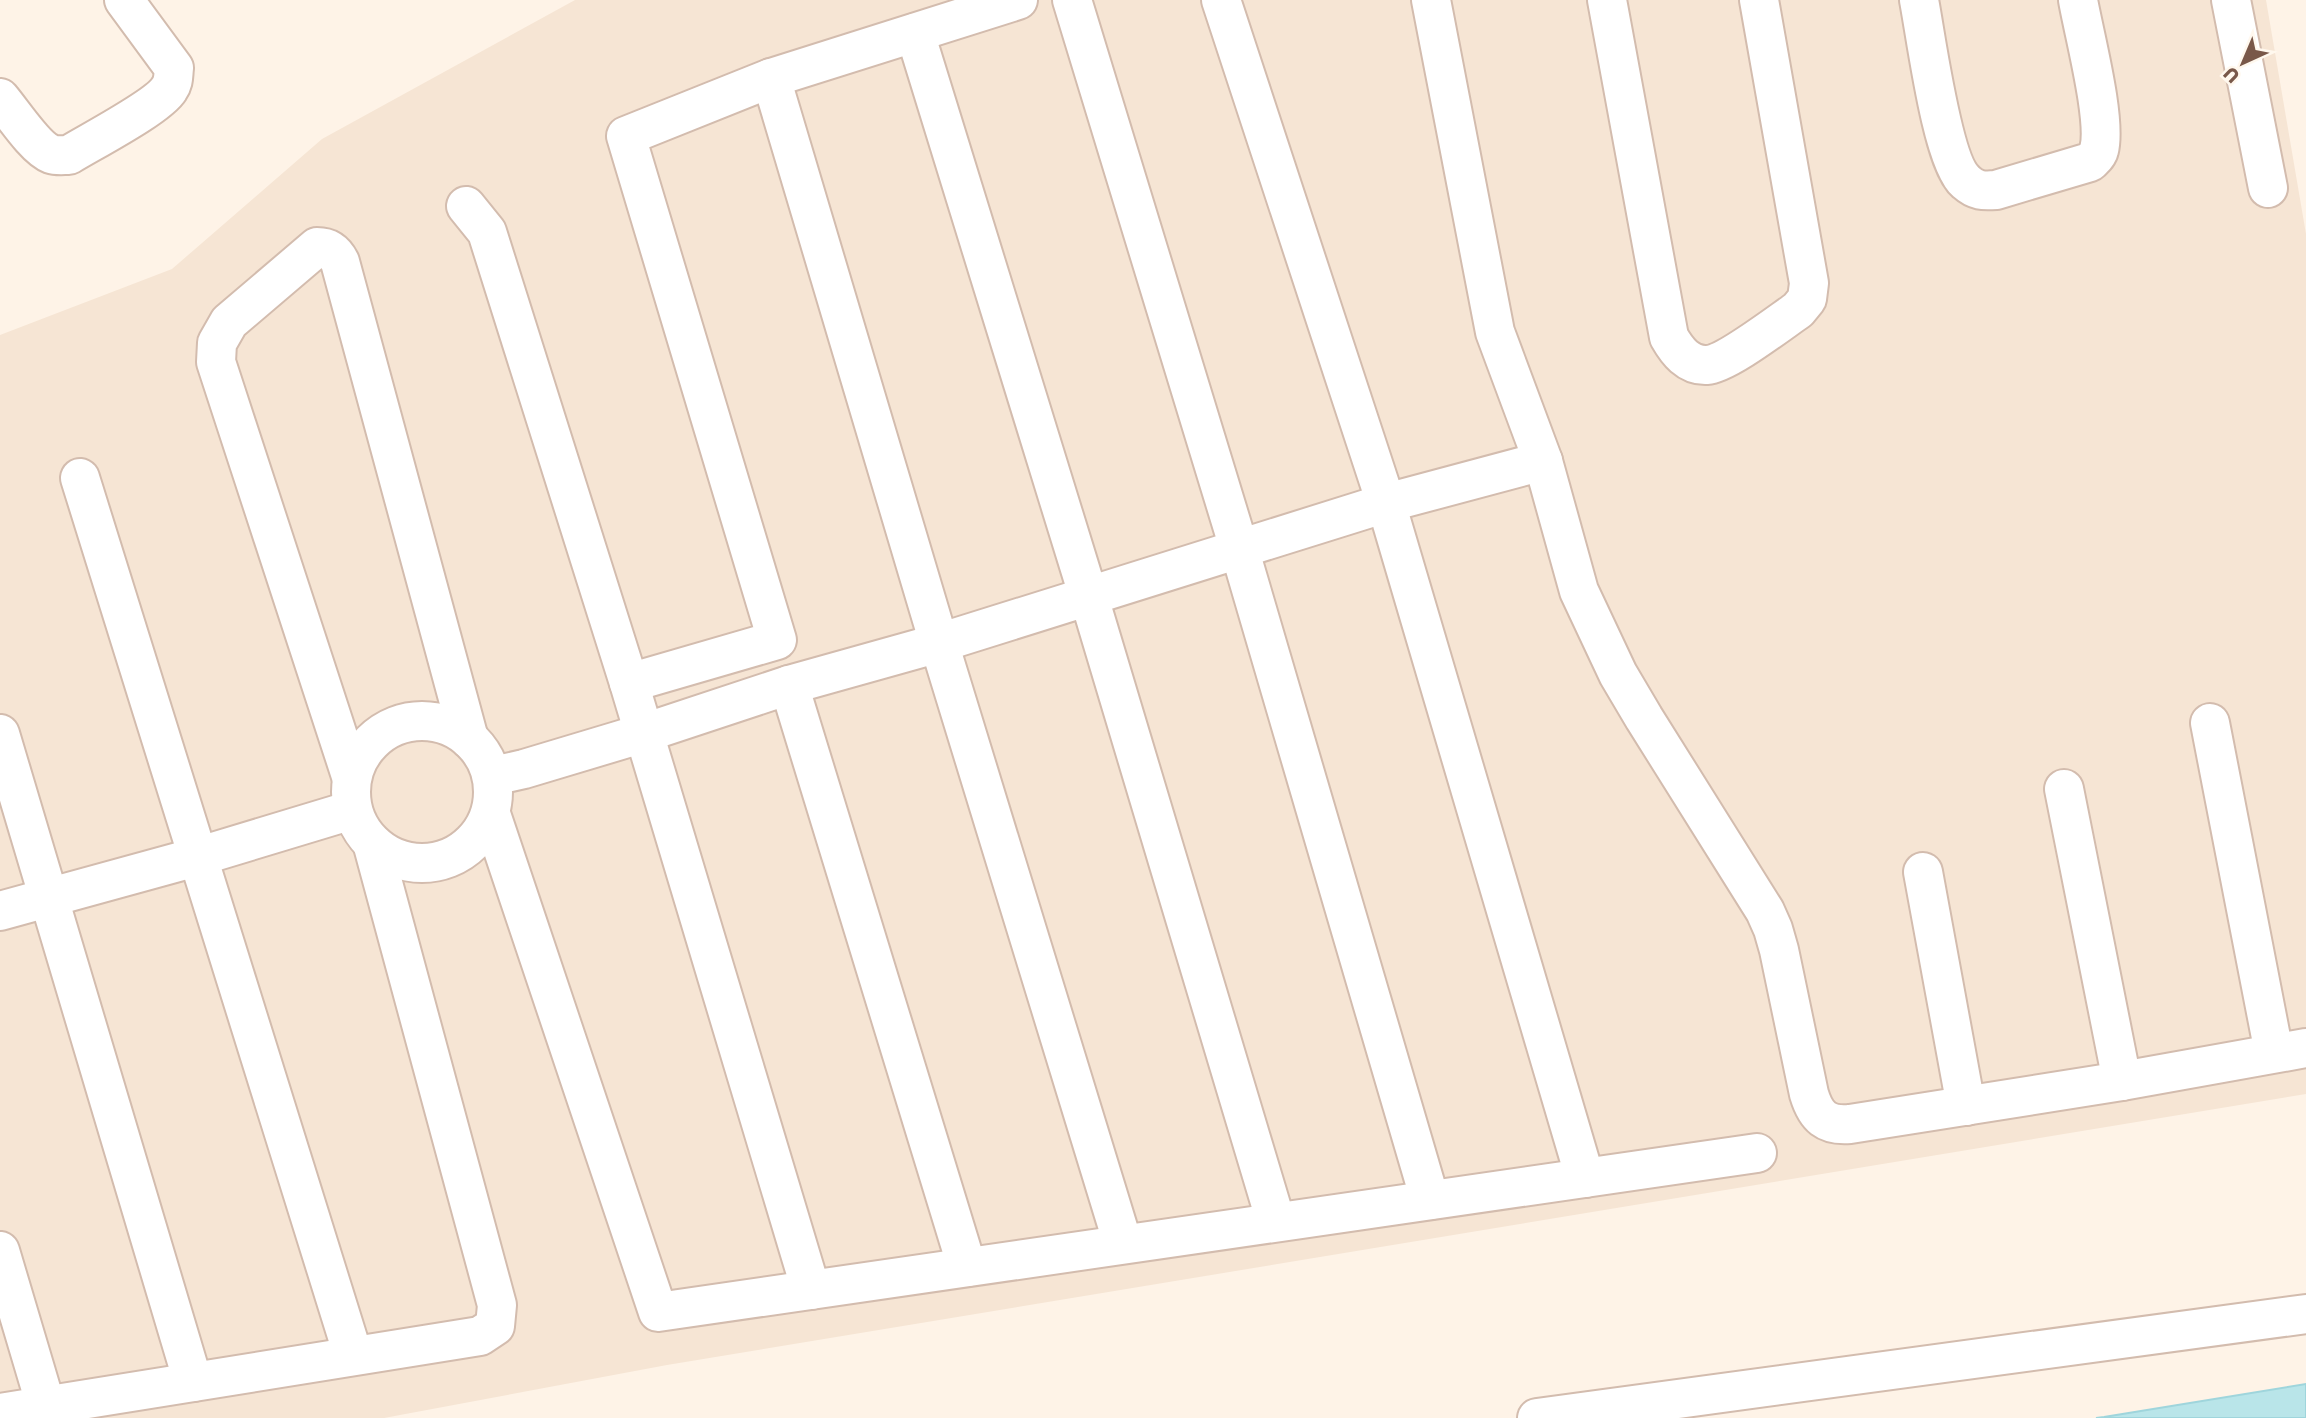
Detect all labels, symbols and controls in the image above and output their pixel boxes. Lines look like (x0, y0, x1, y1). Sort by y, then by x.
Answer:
north arrow (2208, 28, 2278, 98)
text: U (2217, 61, 2246, 89)

